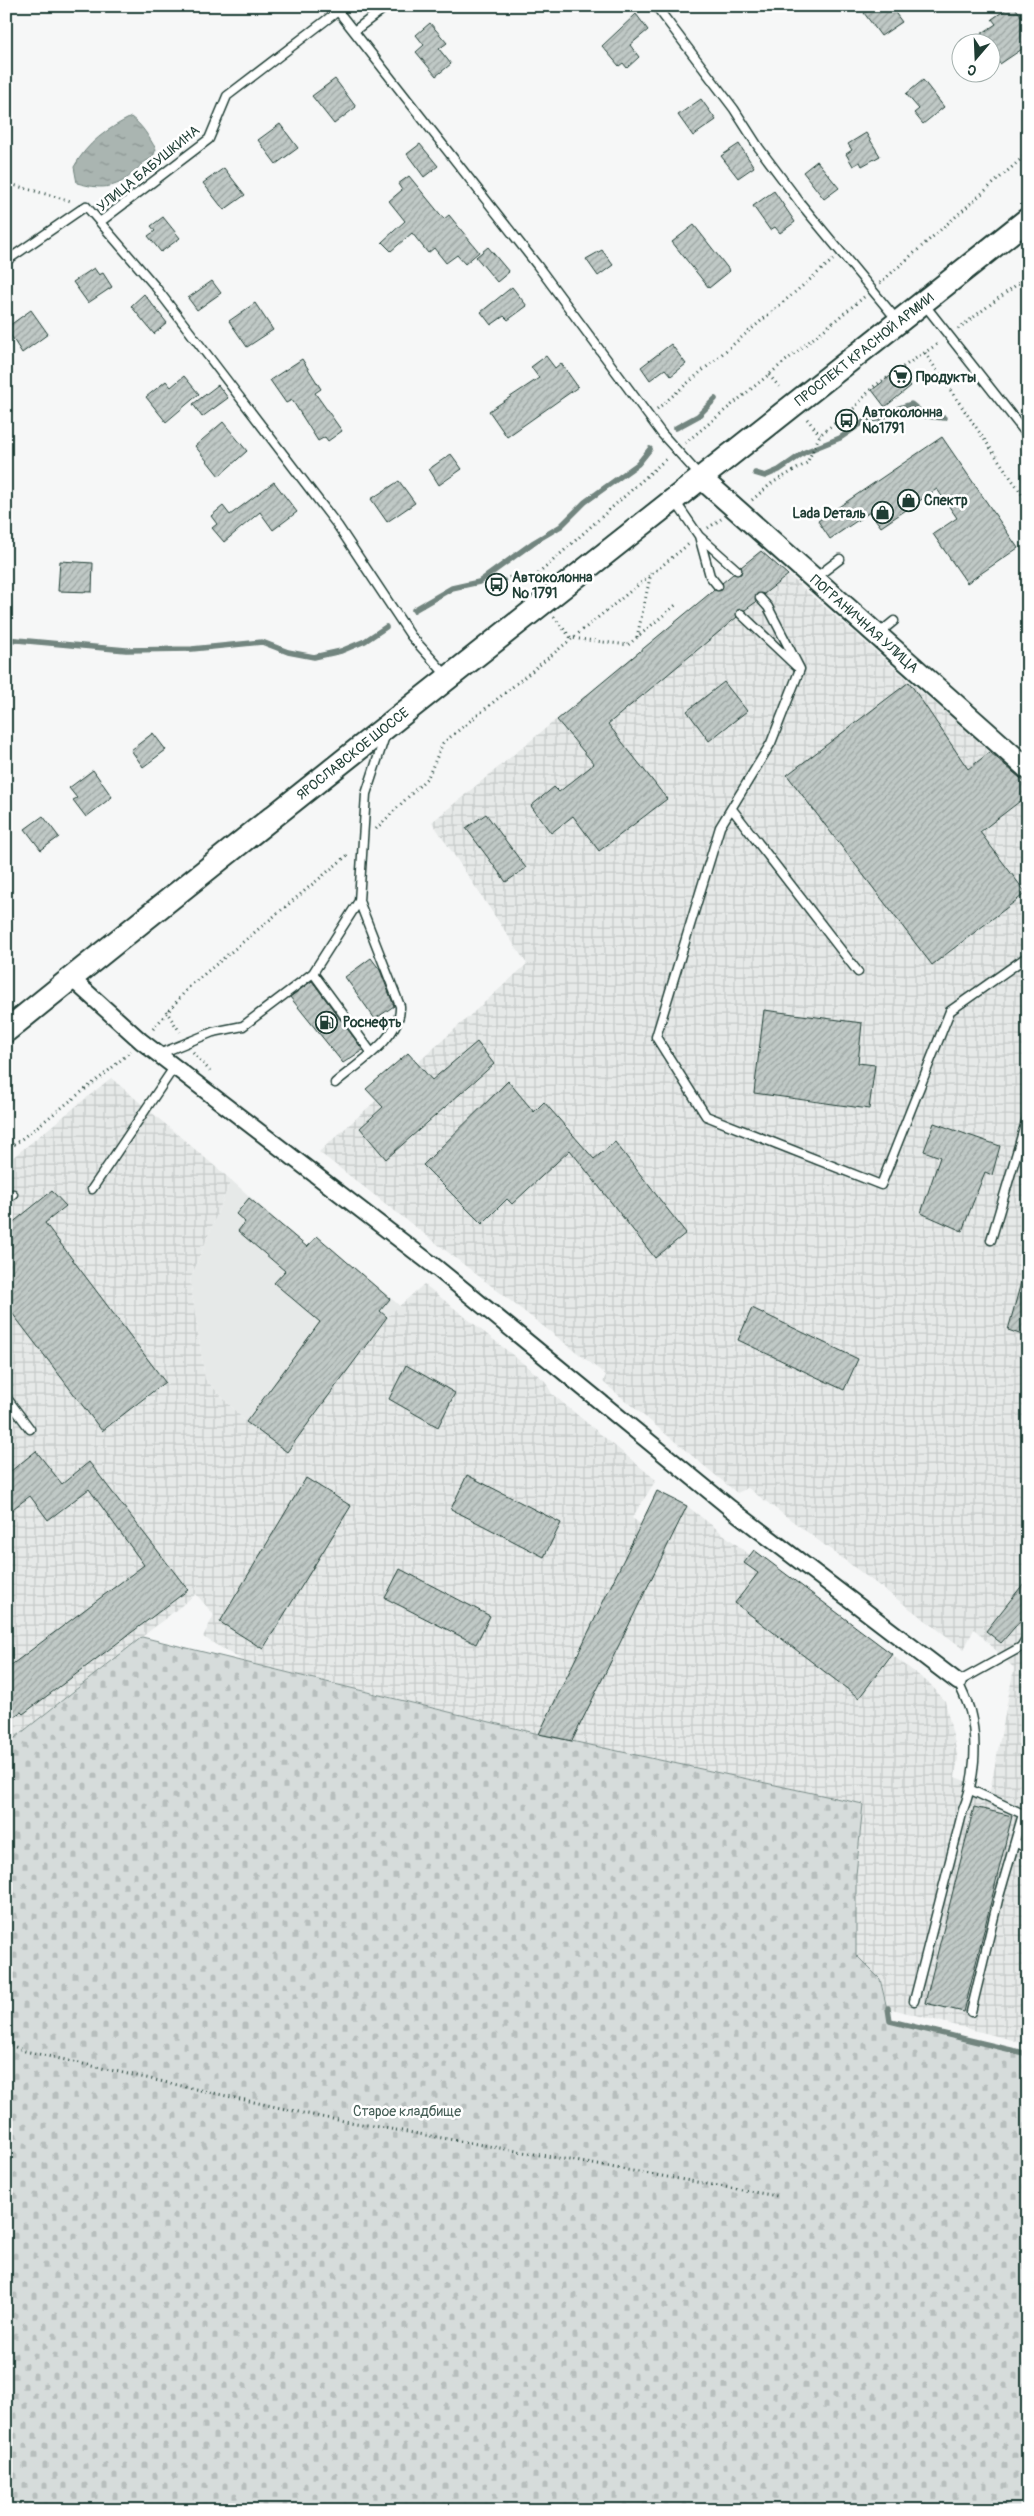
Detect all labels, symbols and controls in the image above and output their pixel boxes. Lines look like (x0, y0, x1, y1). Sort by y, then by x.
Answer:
north arrow (952, 32, 1002, 82)
text: С (965, 60, 979, 79)
street label: УЛИЦА БАБУШКИНА (93, 122, 203, 215)
street label: ПРОСПЕКТ КРАСНОЙ АРМИИ (792, 289, 937, 410)
supermarket icon: Продукты (888, 365, 912, 389)
place label: Продукты (916, 369, 976, 386)
place label: Автоколонна №1791 (862, 404, 943, 437)
bus stop icon: Автоколонна №1791 (834, 408, 858, 432)
shop icon: Спектр (896, 488, 920, 512)
place label: Спектр (924, 492, 968, 509)
shop icon: Lada Dеталь (870, 501, 894, 525)
place label: Lada Dеталь (792, 505, 866, 522)
place label: Автоколонна № 1791 (512, 569, 593, 602)
street label: ПОГРАНИЧНАЯ УЛИЦА (807, 571, 922, 677)
bus stop icon: Автоколонна № 1791 (484, 573, 508, 597)
street label: ЯРОСЛАВСКОЕ ШОССЕ (293, 704, 413, 804)
fuel station icon: Роснефть (315, 1010, 339, 1034)
place label: Роснефть (343, 1014, 402, 1031)
park label: Старое кладбище (353, 2103, 461, 2120)

